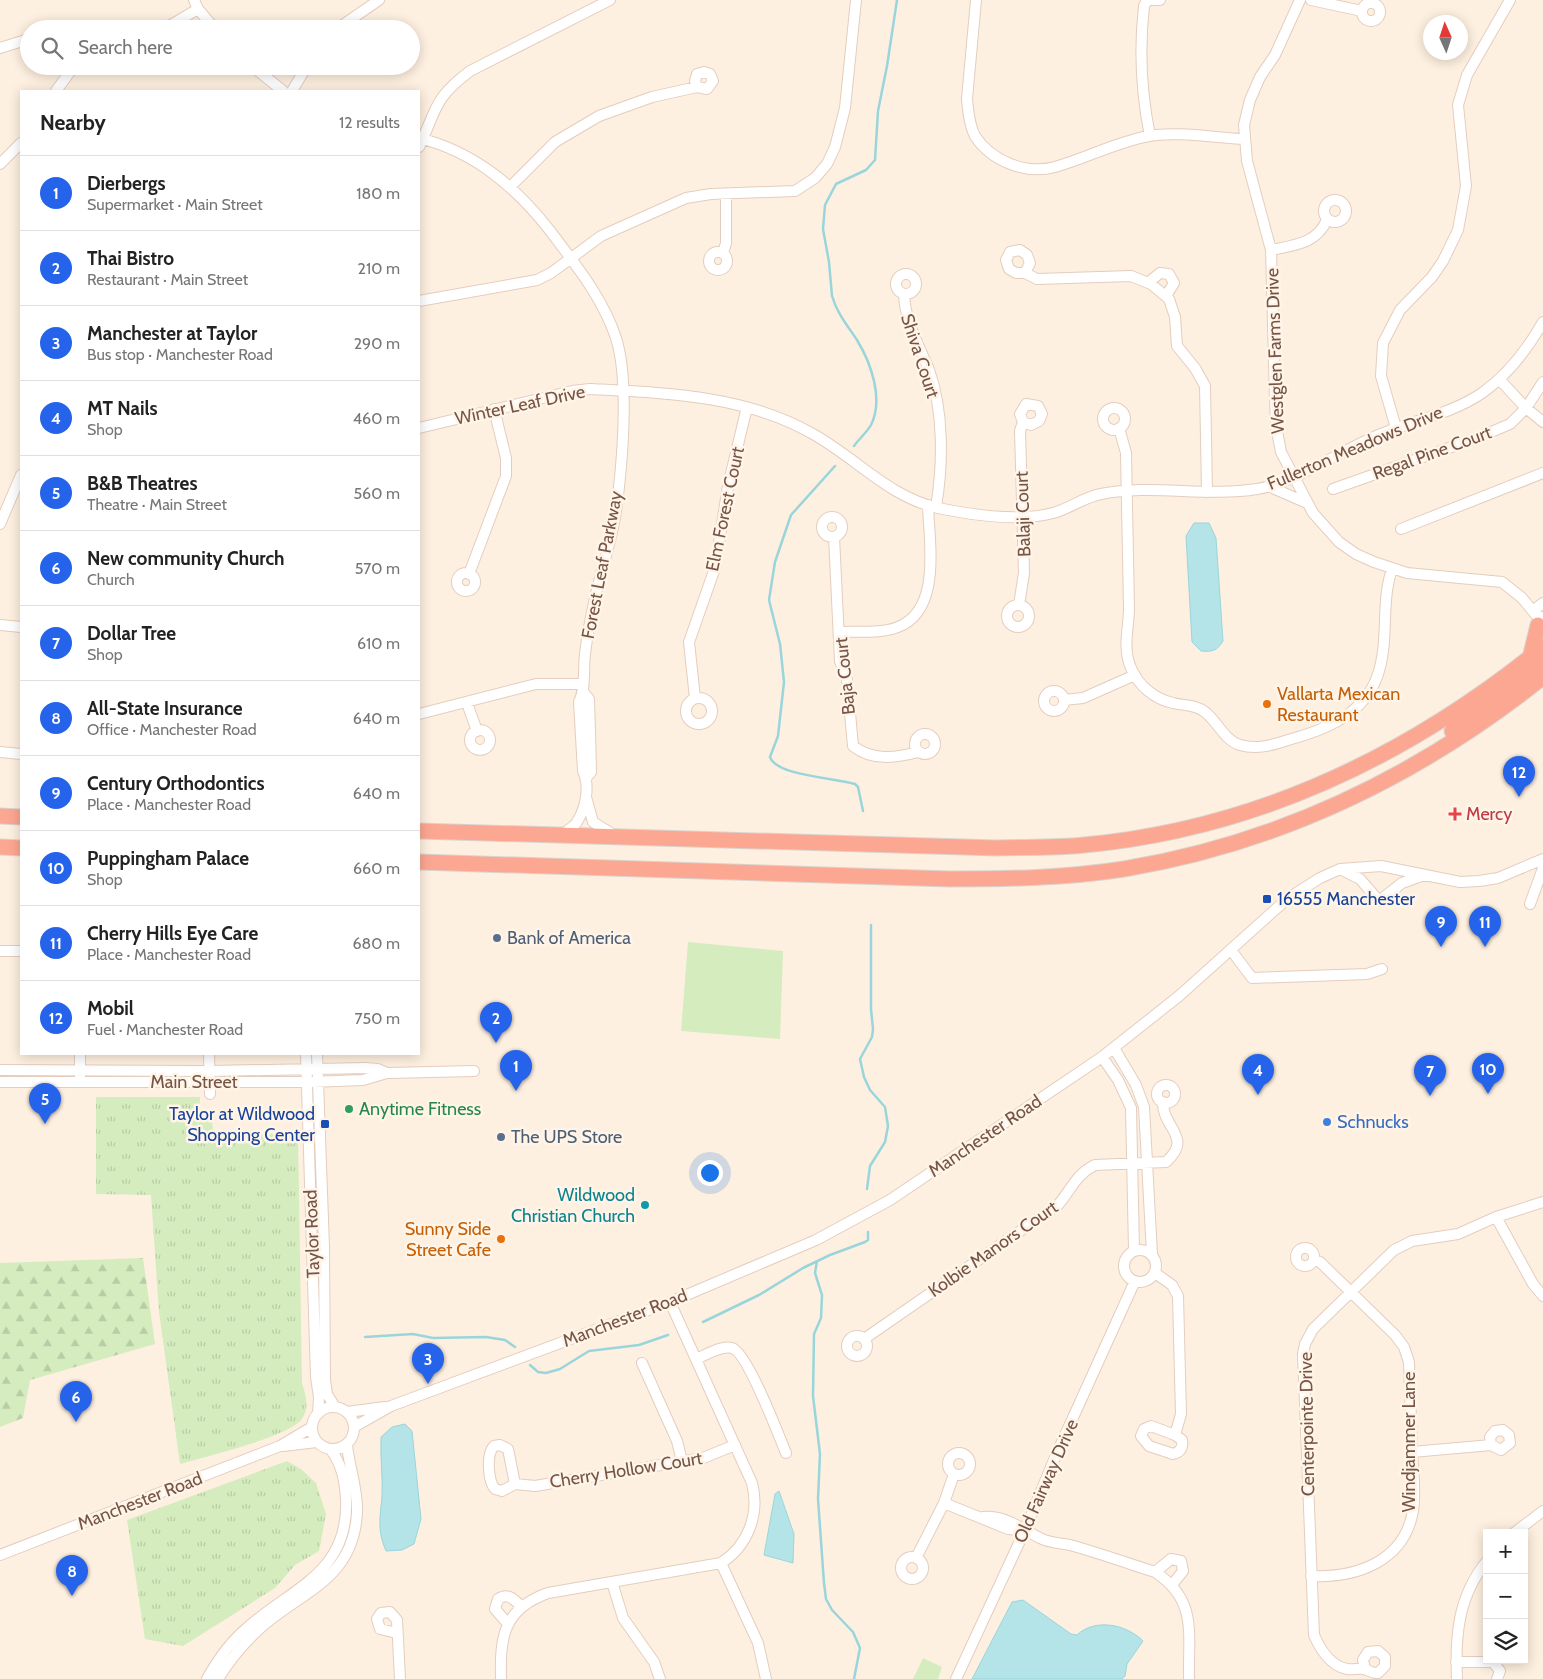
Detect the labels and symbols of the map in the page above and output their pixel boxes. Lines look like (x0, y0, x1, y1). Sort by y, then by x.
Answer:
north arrow (1423, 15, 1468, 60)
street label: Westglen Farms Drive (1261, 268, 1289, 434)
street label: Shiva Court (896, 311, 944, 401)
street label: Winter Leaf Drive (453, 380, 587, 430)
street label: Fullerton Meadows Drive (1264, 401, 1446, 495)
street label: Regal Pine Court (1370, 421, 1494, 485)
street label: Elm Forest Court (701, 445, 749, 573)
street label: Balaji Court (1011, 471, 1035, 557)
street label: Forest Leaf Parkway (577, 489, 627, 641)
street label: Baja Court (830, 636, 860, 716)
place label: Vallarta Mexican Restaurant (1277, 683, 1400, 726)
marker: Vallarta Mexican Restaurant (1261, 698, 1273, 710)
pin: 12 (1503, 756, 1535, 797)
place label: Mercy (1466, 803, 1512, 825)
marker: Mercy (1448, 807, 1462, 821)
place label: 16555 Manchester (1277, 888, 1415, 910)
marker: 16555 Manchester (1261, 893, 1273, 905)
pin: 9 (1425, 906, 1457, 947)
pin: 11 (1469, 906, 1501, 947)
place label: Bank of America (507, 927, 631, 949)
marker: Bank of America (491, 932, 503, 944)
pin: 2 (480, 1002, 512, 1043)
pin: 1 (500, 1050, 532, 1091)
pin: 10 (1472, 1053, 1504, 1094)
pin: 4 (1242, 1054, 1274, 1095)
pin: 7 (1414, 1055, 1446, 1096)
street label: Main Street (150, 1071, 238, 1093)
pin: 5 (29, 1083, 61, 1124)
street label: Manchester Road (924, 1090, 1046, 1182)
place label: Anytime Fitness (359, 1098, 481, 1120)
place label: Taylor at Wildwood Shopping Center (169, 1103, 315, 1146)
marker: Anytime Fitness (343, 1103, 355, 1115)
place label: Schnucks (1337, 1111, 1409, 1133)
marker: Schnucks (1321, 1116, 1333, 1128)
marker: Taylor at Wildwood Shopping Center (319, 1118, 331, 1130)
place label: The UPS Store (511, 1126, 622, 1148)
marker: The UPS Store (495, 1131, 507, 1143)
your location (697, 1160, 723, 1186)
place label: Wildwood Christian Church (511, 1184, 635, 1227)
street label: Taylor Road (299, 1189, 325, 1279)
street label: Kolbie Manors Court (924, 1196, 1062, 1302)
marker: Wildwood Christian Church (639, 1199, 651, 1211)
place label: Sunny Side Street Cafe (405, 1218, 491, 1261)
marker: Sunny Side Street Cafe (495, 1233, 507, 1245)
street label: Manchester Road (560, 1284, 690, 1352)
pin: 3 (412, 1343, 444, 1384)
street label: Centerpointe Drive (1295, 1352, 1319, 1496)
street label: Windjammer Lane (1398, 1372, 1420, 1512)
pin: 6 (60, 1381, 92, 1422)
street label: Old Fairway Drive (1009, 1416, 1083, 1546)
street label: Cherry Hollow Court (548, 1447, 704, 1493)
street label: Manchester Road (75, 1467, 205, 1535)
pin: 8 (56, 1555, 88, 1596)

